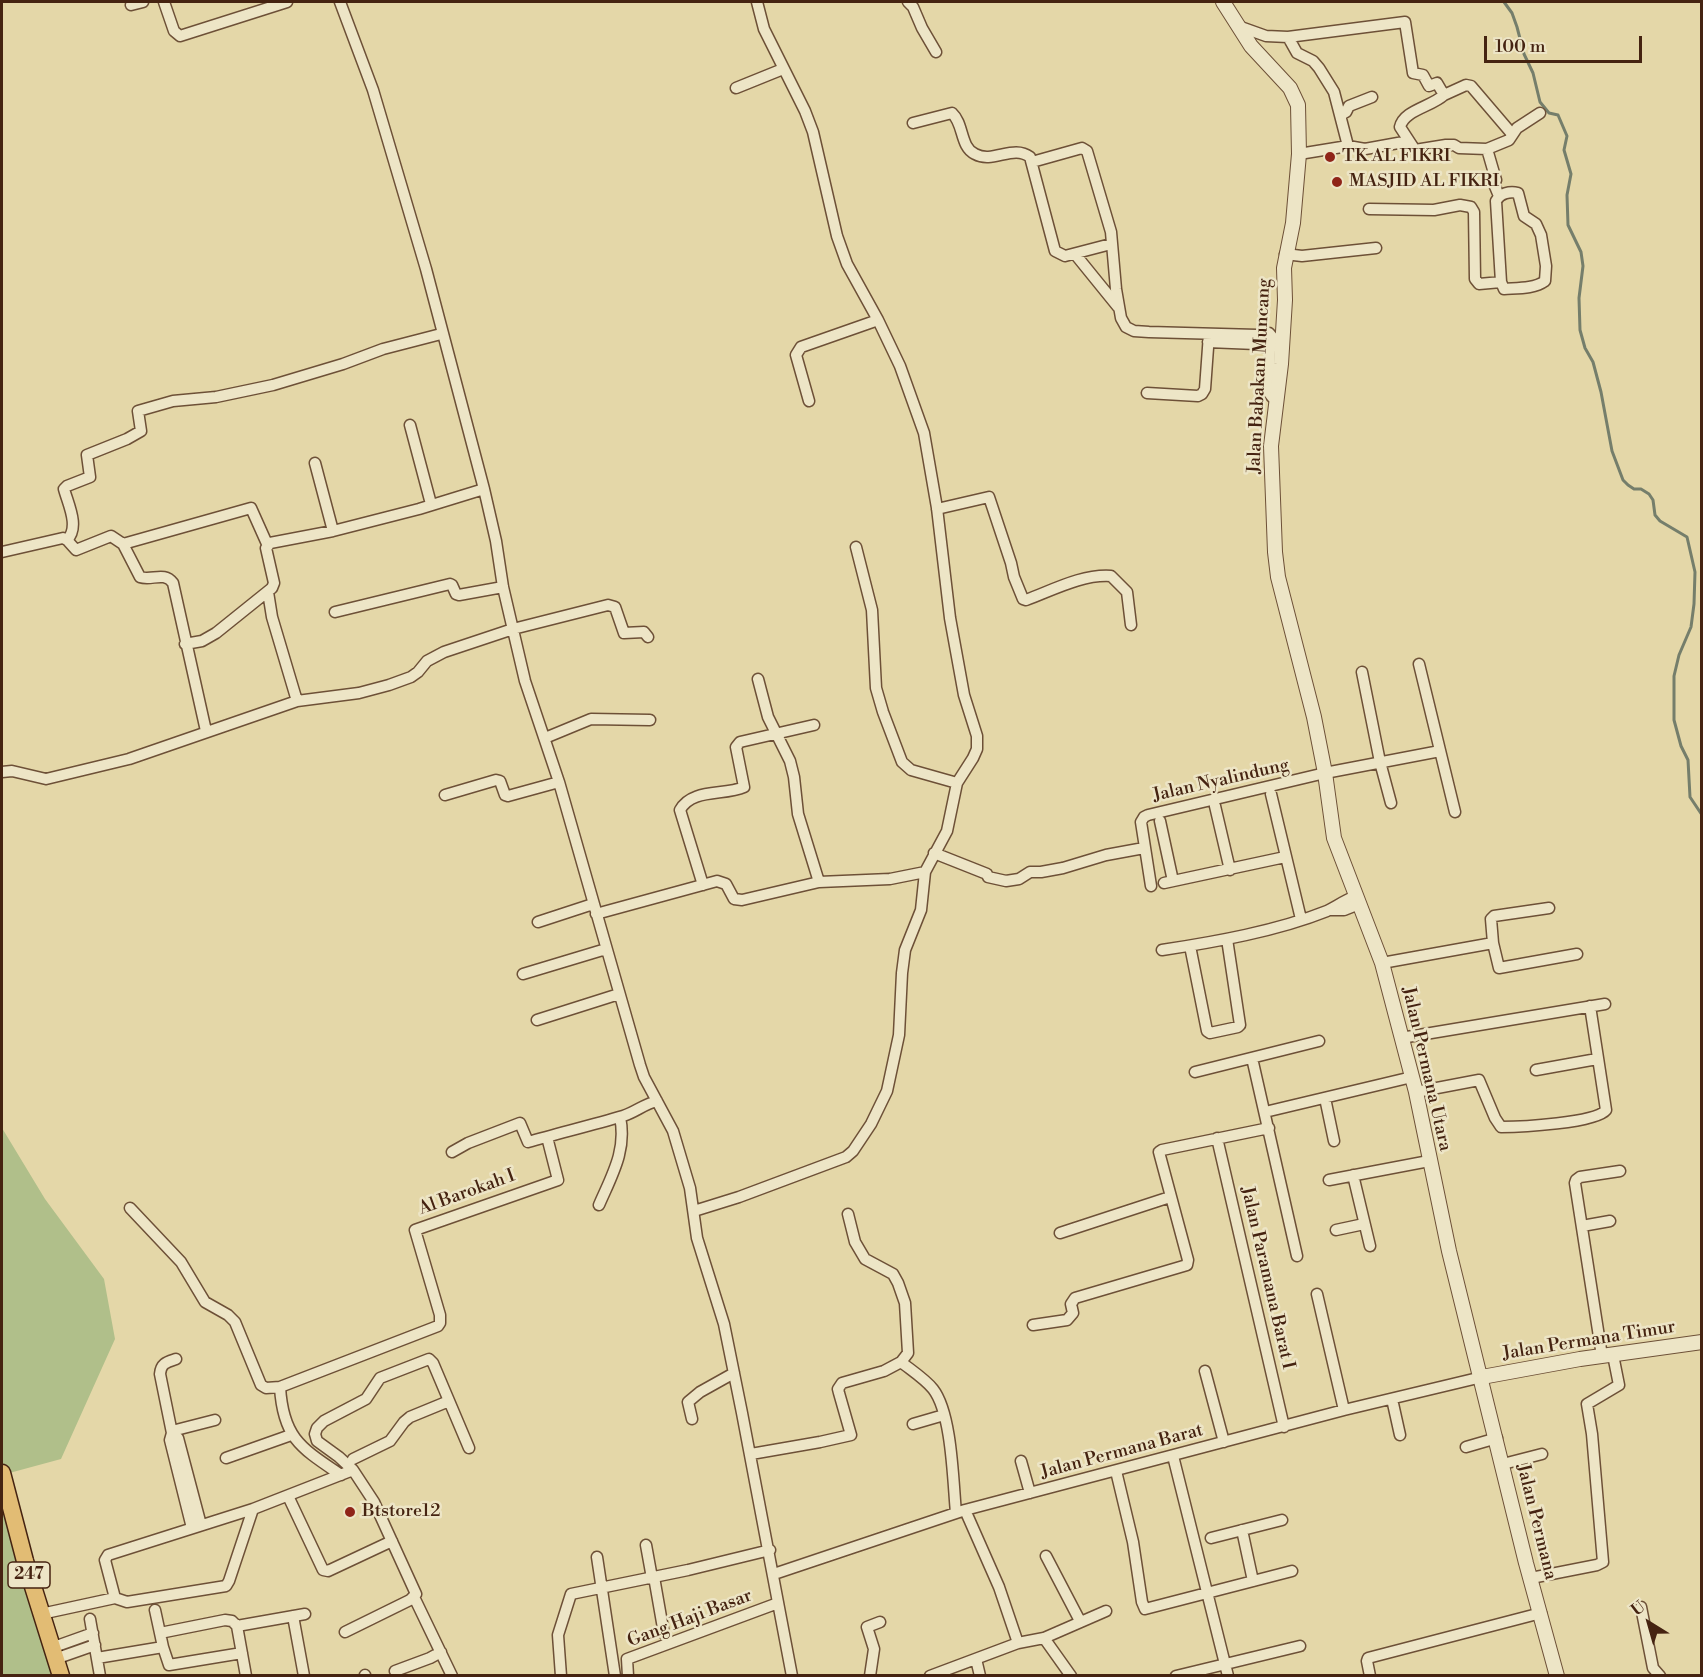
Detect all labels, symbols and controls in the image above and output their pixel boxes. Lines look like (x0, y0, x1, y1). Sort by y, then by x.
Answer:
scale bar (1487, 24, 1644, 62)
text: 100 m (1495, 35, 1546, 58)
place label: TK AL FIKRI (1342, 146, 1451, 168)
marker: TK AL FIKRI (1323, 150, 1337, 164)
place label: MASJID AL FIKRI (1349, 171, 1499, 193)
marker: MASJID AL FIKRI (1330, 175, 1344, 189)
street label: Jalan Babakan Muncang (1244, 278, 1276, 474)
street label: Jalan Nyalindung (1151, 755, 1291, 807)
street label: Jalan Permana Utara (1397, 985, 1455, 1153)
street label: Al Barokah I (416, 1166, 518, 1220)
street label: Jalan Paramana Barat I (1235, 1185, 1299, 1371)
street label: Jalan Permana Timur (1501, 1317, 1677, 1365)
street label: Jalan Permana Barat (1038, 1420, 1206, 1484)
street label: Jalan Permana (1511, 1462, 1561, 1582)
place label: Btstore12 (362, 1501, 440, 1523)
marker: Btstore12 (343, 1505, 357, 1519)
road number: 247 (8, 1562, 50, 1588)
street label: Gang Haji Basar (625, 1585, 755, 1653)
north arrow (1619, 1593, 1679, 1653)
text: U (1627, 1597, 1649, 1620)

